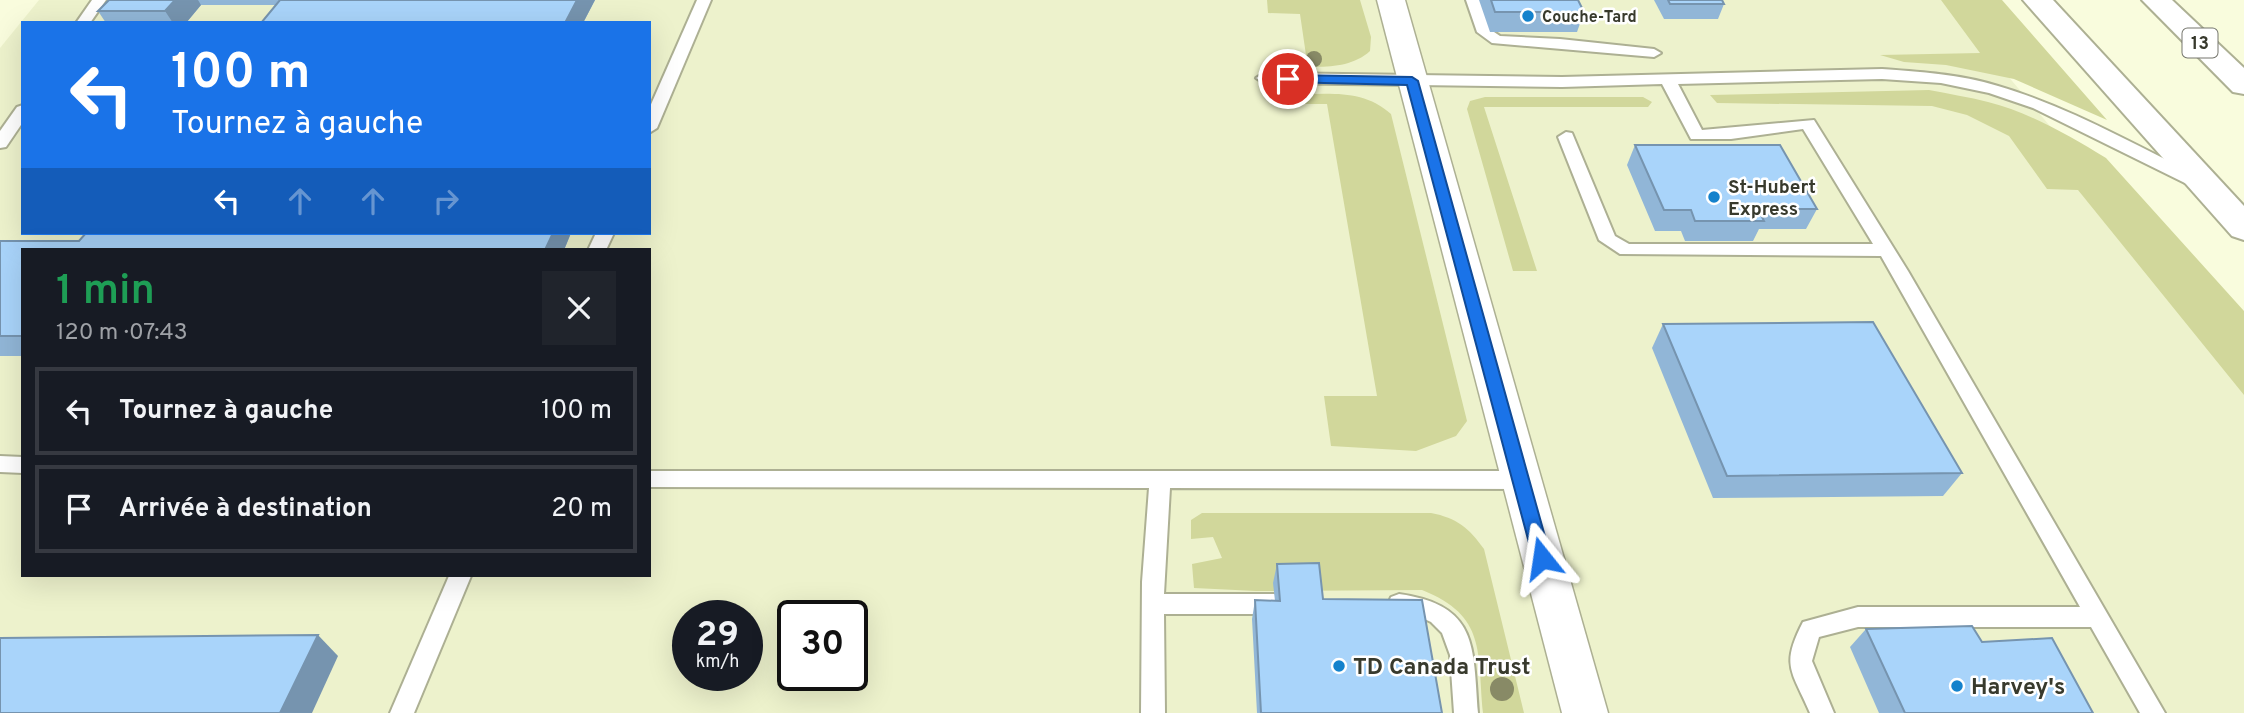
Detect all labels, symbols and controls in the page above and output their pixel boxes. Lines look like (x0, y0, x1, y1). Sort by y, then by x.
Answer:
marker: Couche-Tard (1520, 8, 1536, 24)
place label: Couche-Tard (1542, 8, 1637, 28)
road number: 13 (2182, 28, 2218, 58)
text: 100 m (171, 44, 310, 106)
icon: left (56, 49, 147, 140)
pin (1258, 49, 1318, 109)
icon: arrive (1269, 60, 1307, 98)
text: Tournez à gauche (171, 105, 423, 145)
place label: St-Hubert Express (1728, 176, 1816, 222)
icon: left (208, 182, 246, 220)
icon: ahead (281, 182, 319, 220)
icon: ahead (354, 182, 392, 220)
icon: right (427, 182, 465, 220)
marker: St-Hubert Express (1706, 189, 1722, 205)
text: 1 min (56, 266, 155, 319)
button: close (542, 271, 616, 345)
text: 120 m · 07:43 (56, 319, 188, 348)
icon: left (60, 392, 98, 430)
text: Tournez à gauche (119, 395, 333, 428)
text: 100 m (541, 395, 612, 428)
icon: arrive (60, 490, 98, 528)
text: Arrivée à destination (119, 493, 372, 526)
text: 20 m (551, 493, 612, 526)
position arrow (1505, 521, 1579, 595)
speed limit sign: 30 (777, 600, 868, 691)
text: 29 (696, 614, 739, 658)
text: km/h (696, 651, 739, 674)
place label: TD Canada Trust (1353, 654, 1531, 683)
marker: TD Canada Trust (1331, 658, 1347, 674)
place label: Harvey's (1971, 674, 2065, 703)
marker: Harvey's (1949, 678, 1965, 694)

